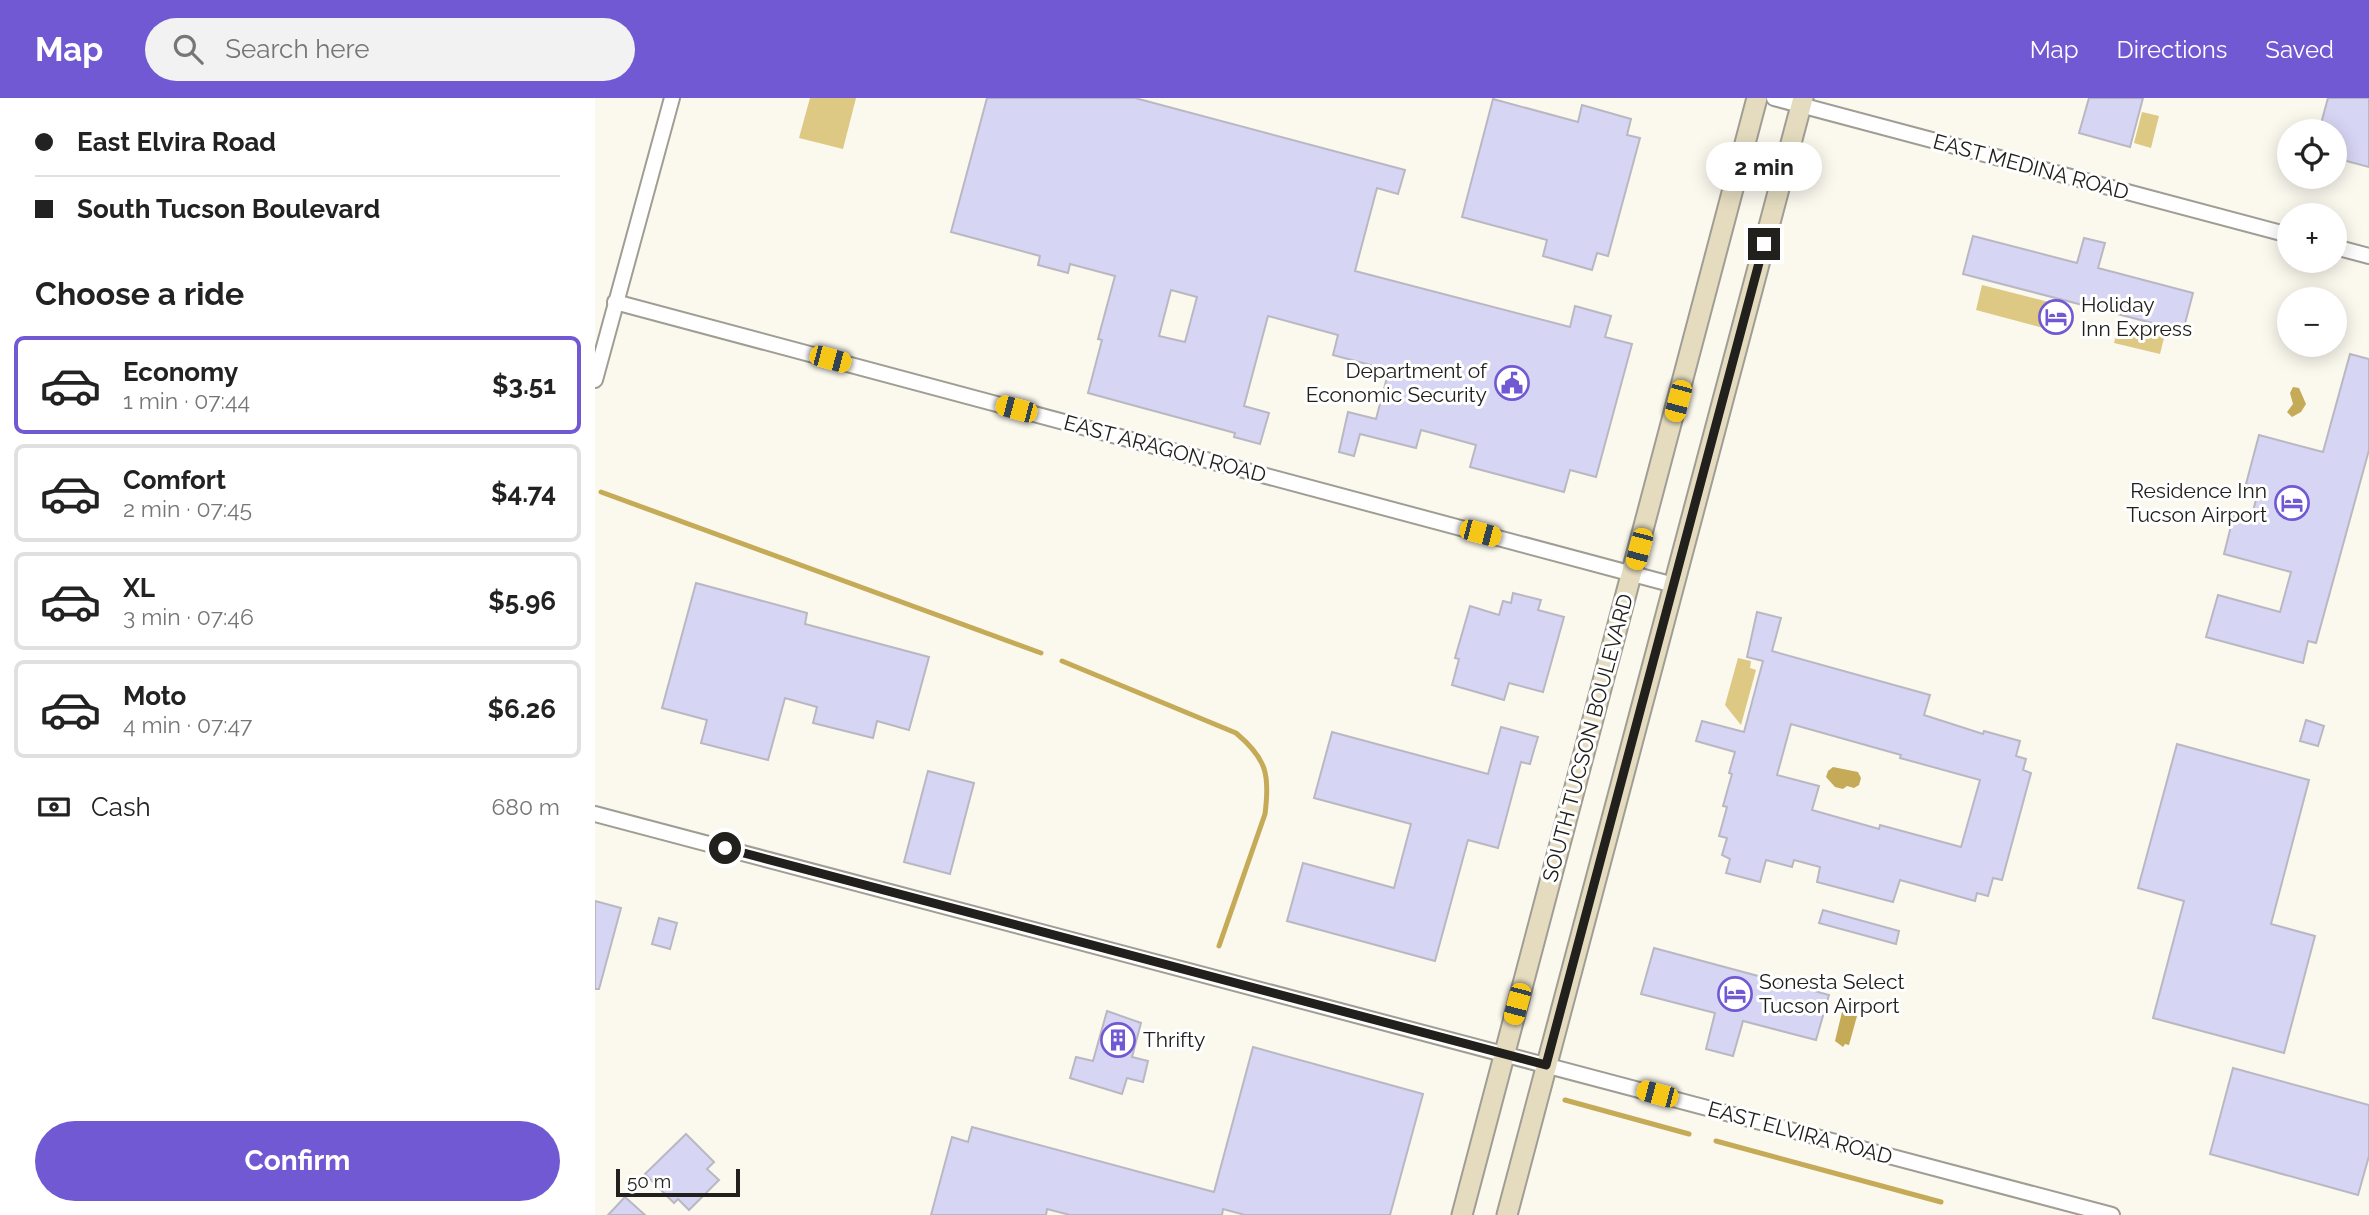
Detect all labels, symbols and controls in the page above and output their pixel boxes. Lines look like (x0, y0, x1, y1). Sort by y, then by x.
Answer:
search box (145, 18, 635, 81)
text: Map (35, 30, 103, 69)
icon: search (169, 30, 207, 68)
text: Search here (225, 34, 370, 64)
text: Map (2030, 35, 2079, 64)
text: Directions (2117, 35, 2227, 64)
text: Saved (2265, 35, 2334, 64)
map controls (2277, 119, 2347, 357)
button: locate (2277, 119, 2347, 189)
text: East Elvira Road (77, 127, 276, 157)
street label: EAST MEDINA ROAD (1930, 128, 2132, 205)
callout: 2 min (1706, 142, 1822, 192)
text: 2 min (1734, 153, 1794, 180)
text: South Tucson Boulevard (77, 194, 380, 224)
button: + (2277, 203, 2347, 273)
route end (1748, 228, 1780, 260)
text: Choose a ride (35, 275, 244, 312)
button: − (2277, 287, 2347, 357)
place label: Holiday Inn Express (2081, 292, 2192, 341)
hotel icon: Holiday Inn Express (2037, 298, 2075, 336)
car (807, 343, 854, 375)
icon: car (39, 354, 102, 417)
text: Economy (123, 357, 238, 387)
place label: Department of Economic Security (1306, 358, 1488, 407)
public building icon: Department of Economic Security (1493, 364, 1531, 402)
text: $3.51 (492, 370, 556, 400)
car (1663, 378, 1694, 424)
text: 1 min · 07:44 (123, 387, 250, 414)
car (993, 393, 1040, 425)
street label: EAST ARAGON ROAD (1061, 409, 1269, 488)
icon: car (39, 462, 102, 525)
text: Comfort (123, 465, 226, 495)
text: $4.74 (491, 478, 556, 508)
place label: Residence Inn Tucson Airport (2126, 478, 2267, 527)
hotel icon: Residence Inn Tucson Airport (2273, 484, 2311, 522)
text: 2 min · 07:45 (123, 495, 252, 522)
car (1457, 517, 1504, 549)
car (1624, 526, 1655, 572)
icon: car (39, 570, 102, 633)
text: XL (123, 573, 155, 603)
text: $5.96 (488, 586, 556, 616)
street label: SOUTH TUCSON BOULEVARD (1537, 591, 1638, 885)
text: 3 min · 07:46 (123, 603, 254, 630)
icon: car (39, 678, 102, 741)
text: Moto (123, 681, 186, 711)
text: $6.26 (487, 694, 556, 724)
text: 4 min · 07:47 (123, 711, 252, 738)
icon: cash (35, 788, 73, 826)
text: Cash (91, 792, 151, 822)
text: 680 m (491, 793, 560, 820)
route start (709, 832, 741, 864)
place label: Sonesta Select Tucson Airport (1759, 969, 1904, 1018)
hotel icon: Sonesta Select Tucson Airport (1716, 975, 1754, 1013)
car (1502, 981, 1533, 1027)
building icon: Thrifty (1099, 1021, 1137, 1059)
place label: Thrifty (1143, 1027, 1205, 1052)
car (1634, 1078, 1681, 1110)
street label: EAST ELVIRA ROAD (1705, 1096, 1895, 1169)
button: Confirm (35, 1121, 560, 1201)
scale bar (616, 1166, 740, 1198)
text: 50 m (627, 1170, 671, 1192)

